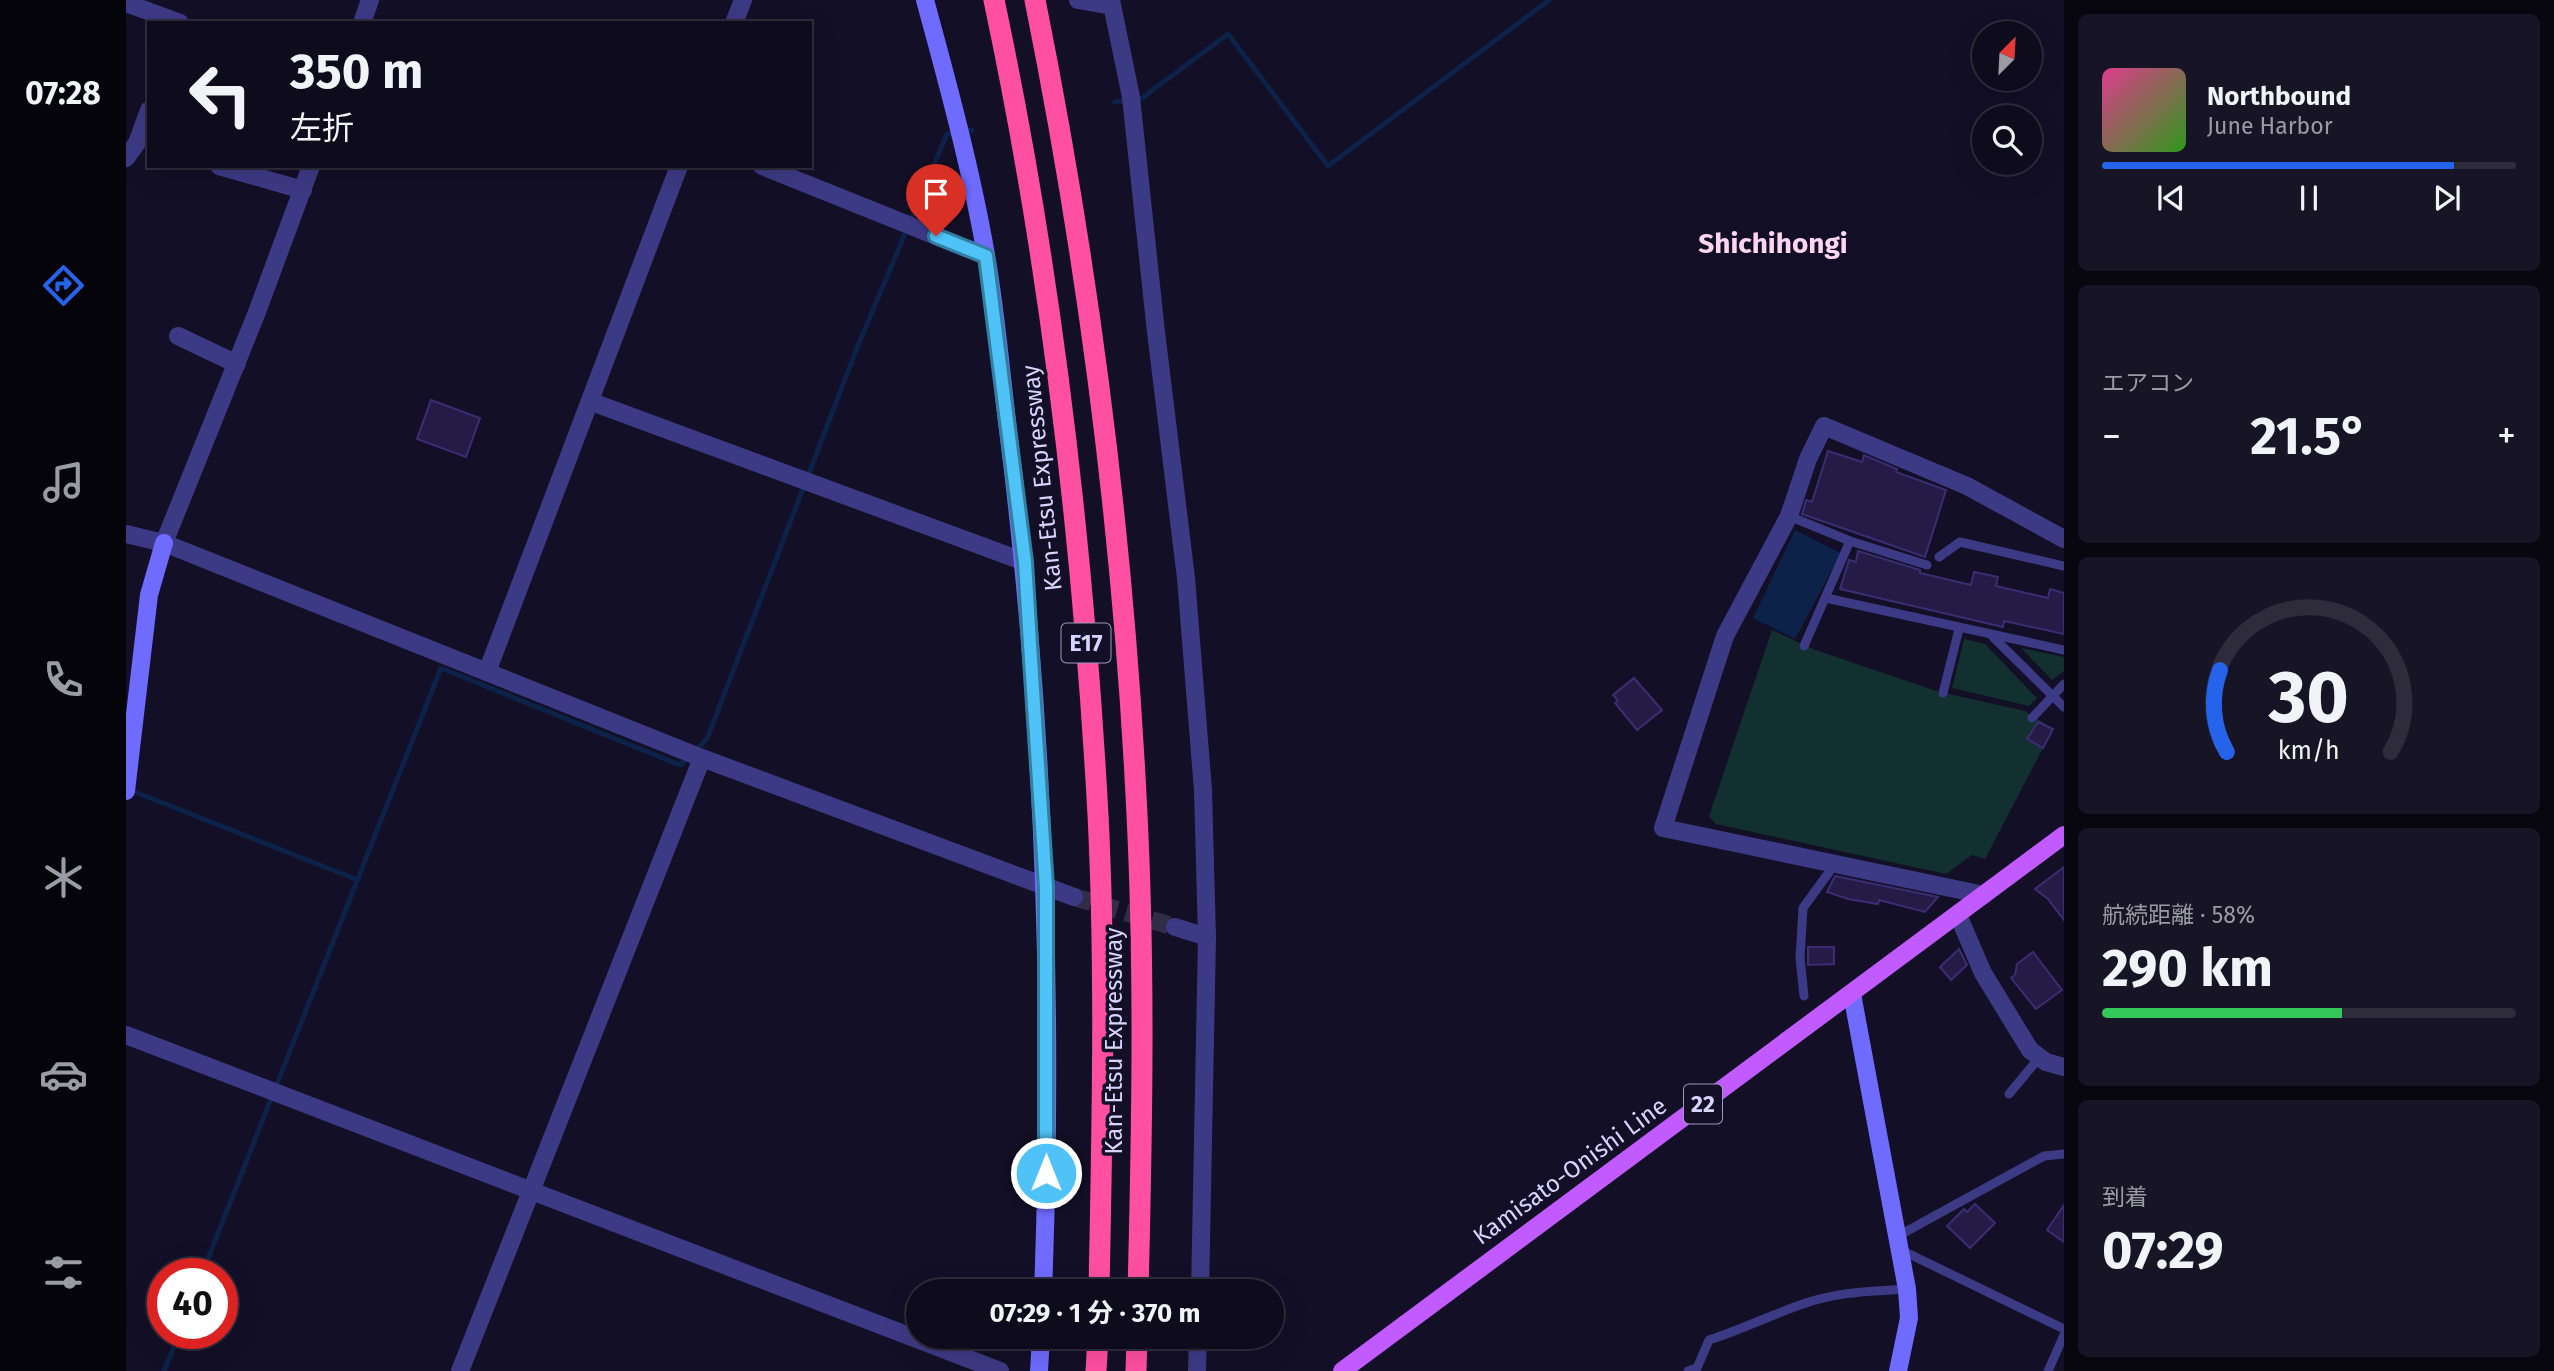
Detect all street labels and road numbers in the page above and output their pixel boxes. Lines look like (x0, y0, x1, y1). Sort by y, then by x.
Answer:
street label: Kan-Etsu Expressway (1016, 363, 1068, 592)
road number: E17 (1062, 624, 1110, 663)
street label: Kan-Etsu Expressway (1100, 927, 1128, 1155)
road number: 22 (1684, 1084, 1722, 1124)
street label: Kamisato-Onishi Line (1468, 1091, 1672, 1251)

